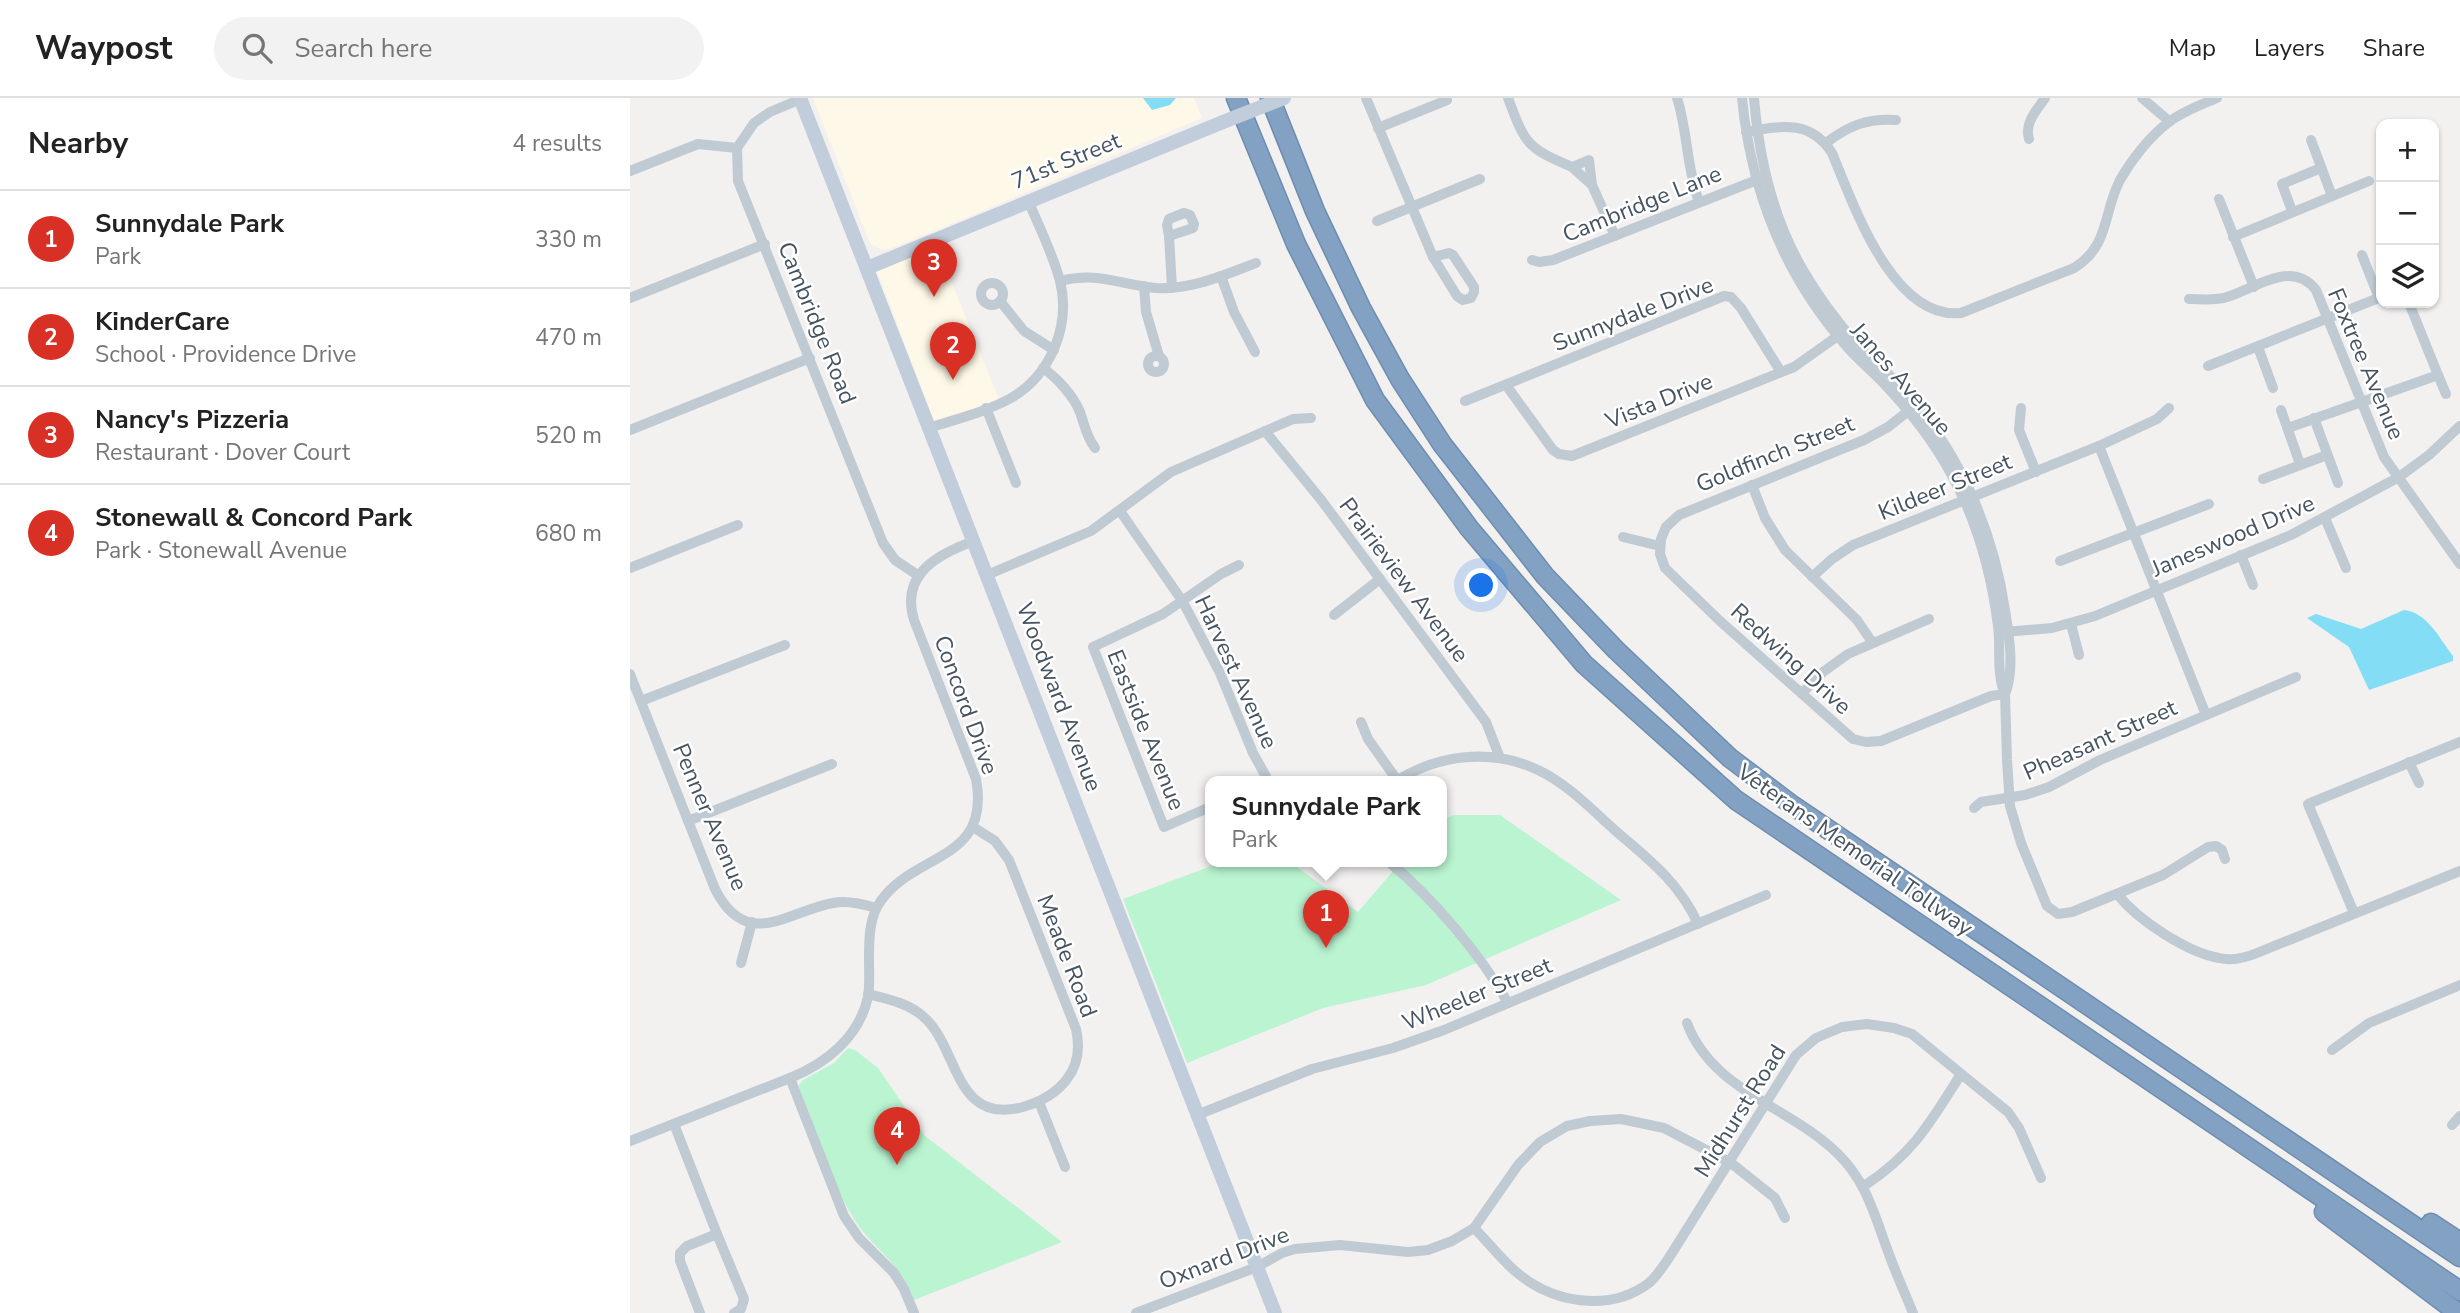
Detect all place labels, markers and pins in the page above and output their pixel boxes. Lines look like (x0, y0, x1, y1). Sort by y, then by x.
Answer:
pin: 3 (911, 239, 957, 297)
pin: 2 (930, 322, 976, 380)
pin: 1 (1303, 890, 1349, 948)
pin: 4 (874, 1107, 920, 1165)

